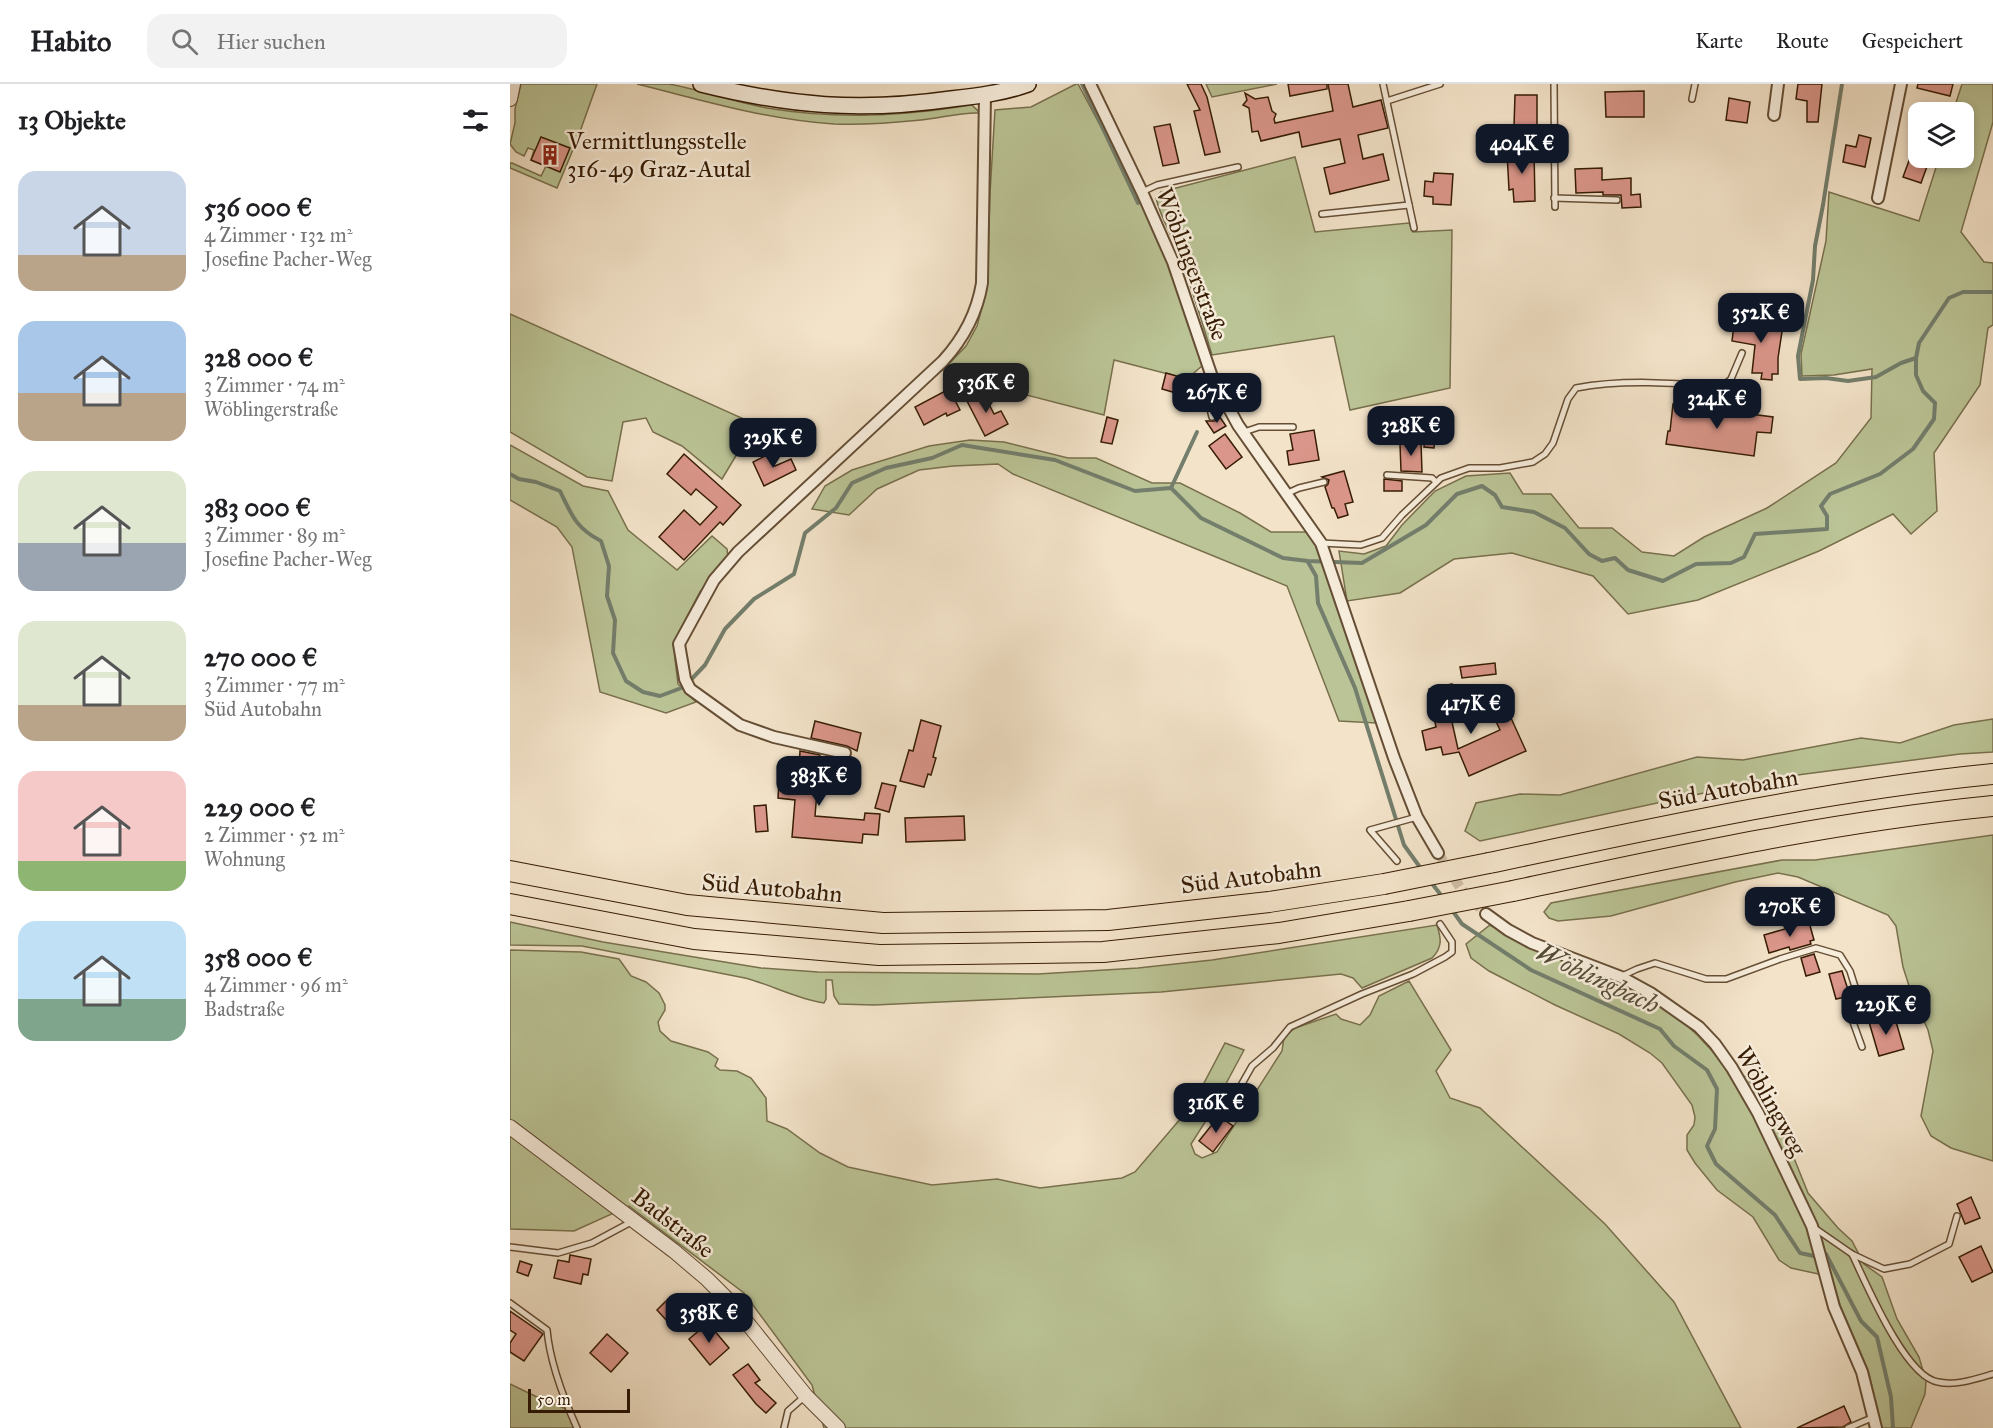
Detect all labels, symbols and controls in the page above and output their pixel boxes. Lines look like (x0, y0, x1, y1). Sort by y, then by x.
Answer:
search box (147, 14, 567, 68)
text: Habito (30, 24, 111, 59)
icon: search (168, 25, 201, 58)
text: Hier suchen (216, 28, 326, 55)
text: Karte (1695, 28, 1743, 54)
text: Route (1776, 28, 1829, 54)
text: Gespeichert (1862, 28, 1963, 54)
map controls (1908, 102, 1974, 168)
button: layers (1908, 102, 1974, 168)
text: 13 Objekte (18, 104, 126, 136)
icon: filters (459, 104, 492, 137)
pin: 404K € (1473, 124, 1571, 175)
place label: Vermittlungsstelle 316-49 Graz-Autal (566, 126, 752, 184)
text: 404K € (1490, 131, 1554, 155)
building icon: Vermittlungsstelle 316-49 Graz-Autal (538, 143, 562, 167)
street label: Wöblingerstraße (1149, 183, 1235, 345)
text: 536 000 € (204, 191, 312, 223)
icon: home (66, 195, 138, 267)
text: 4 Zimmer · 132 m² (204, 223, 352, 247)
text: Josefine Pacher-Weg (204, 247, 371, 271)
pin: 352K € (1712, 293, 1810, 344)
text: 352K € (1732, 300, 1790, 324)
text: 328 000 € (204, 341, 313, 373)
icon: home (66, 345, 138, 417)
pin: 536K € (937, 363, 1035, 414)
text: 536K € (957, 370, 1015, 394)
text: 3 Zimmer · 74 m² (204, 373, 345, 397)
pin: 267K € (1168, 373, 1266, 424)
pin: 324K € (1668, 379, 1766, 430)
text: 267K € (1186, 380, 1248, 404)
text: 324K € (1687, 386, 1747, 410)
text: Wöblingerstraße (204, 397, 338, 421)
pin: 328K € (1362, 406, 1460, 457)
text: 328K € (1381, 413, 1441, 437)
pin: 329K € (724, 418, 822, 469)
text: 329K € (743, 425, 803, 449)
text: 383 000 € (204, 491, 311, 523)
icon: home (66, 495, 138, 567)
text: 3 Zimmer · 89 m² (204, 523, 345, 547)
text: Josefine Pacher-Weg (204, 547, 371, 571)
text: 270 000 € (204, 641, 318, 673)
icon: home (66, 645, 138, 717)
text: 3 Zimmer · 77 m² (204, 673, 345, 697)
pin: 417K € (1422, 684, 1520, 735)
text: 417K € (1441, 691, 1501, 715)
text: Süd Autobahn (204, 697, 322, 721)
pin: 383K € (770, 756, 868, 807)
street label: Süd Autobahn (1656, 762, 1800, 816)
text: 383K € (790, 763, 848, 787)
text: 229 000 € (204, 791, 316, 823)
icon: home (66, 795, 138, 867)
text: 2 Zimmer · 52 m² (204, 823, 345, 847)
text: Wohnung (204, 847, 285, 871)
street label: Süd Autobahn (1179, 853, 1323, 901)
street label: Süd Autobahn (700, 867, 844, 909)
pin: 270K € (1741, 887, 1839, 938)
text: 270K € (1759, 894, 1821, 918)
water label: Wöblingbach (1531, 936, 1665, 1020)
text: 358 000 € (204, 941, 313, 973)
icon: home (66, 945, 138, 1017)
text: 4 Zimmer · 96 m² (204, 973, 348, 997)
pin: 229K € (1837, 985, 1935, 1036)
text: 229K € (1855, 992, 1917, 1016)
text: Badstraße (204, 997, 285, 1021)
street label: Wöblingweg (1729, 1041, 1814, 1162)
pin: 316K € (1167, 1083, 1265, 1134)
text: 316K € (1188, 1090, 1244, 1114)
street label: Badstraße (626, 1181, 720, 1265)
pin: 358K € (660, 1293, 758, 1344)
text: 358K € (680, 1300, 738, 1324)
scale bar (528, 1386, 630, 1414)
text: 50 m (537, 1390, 571, 1409)

